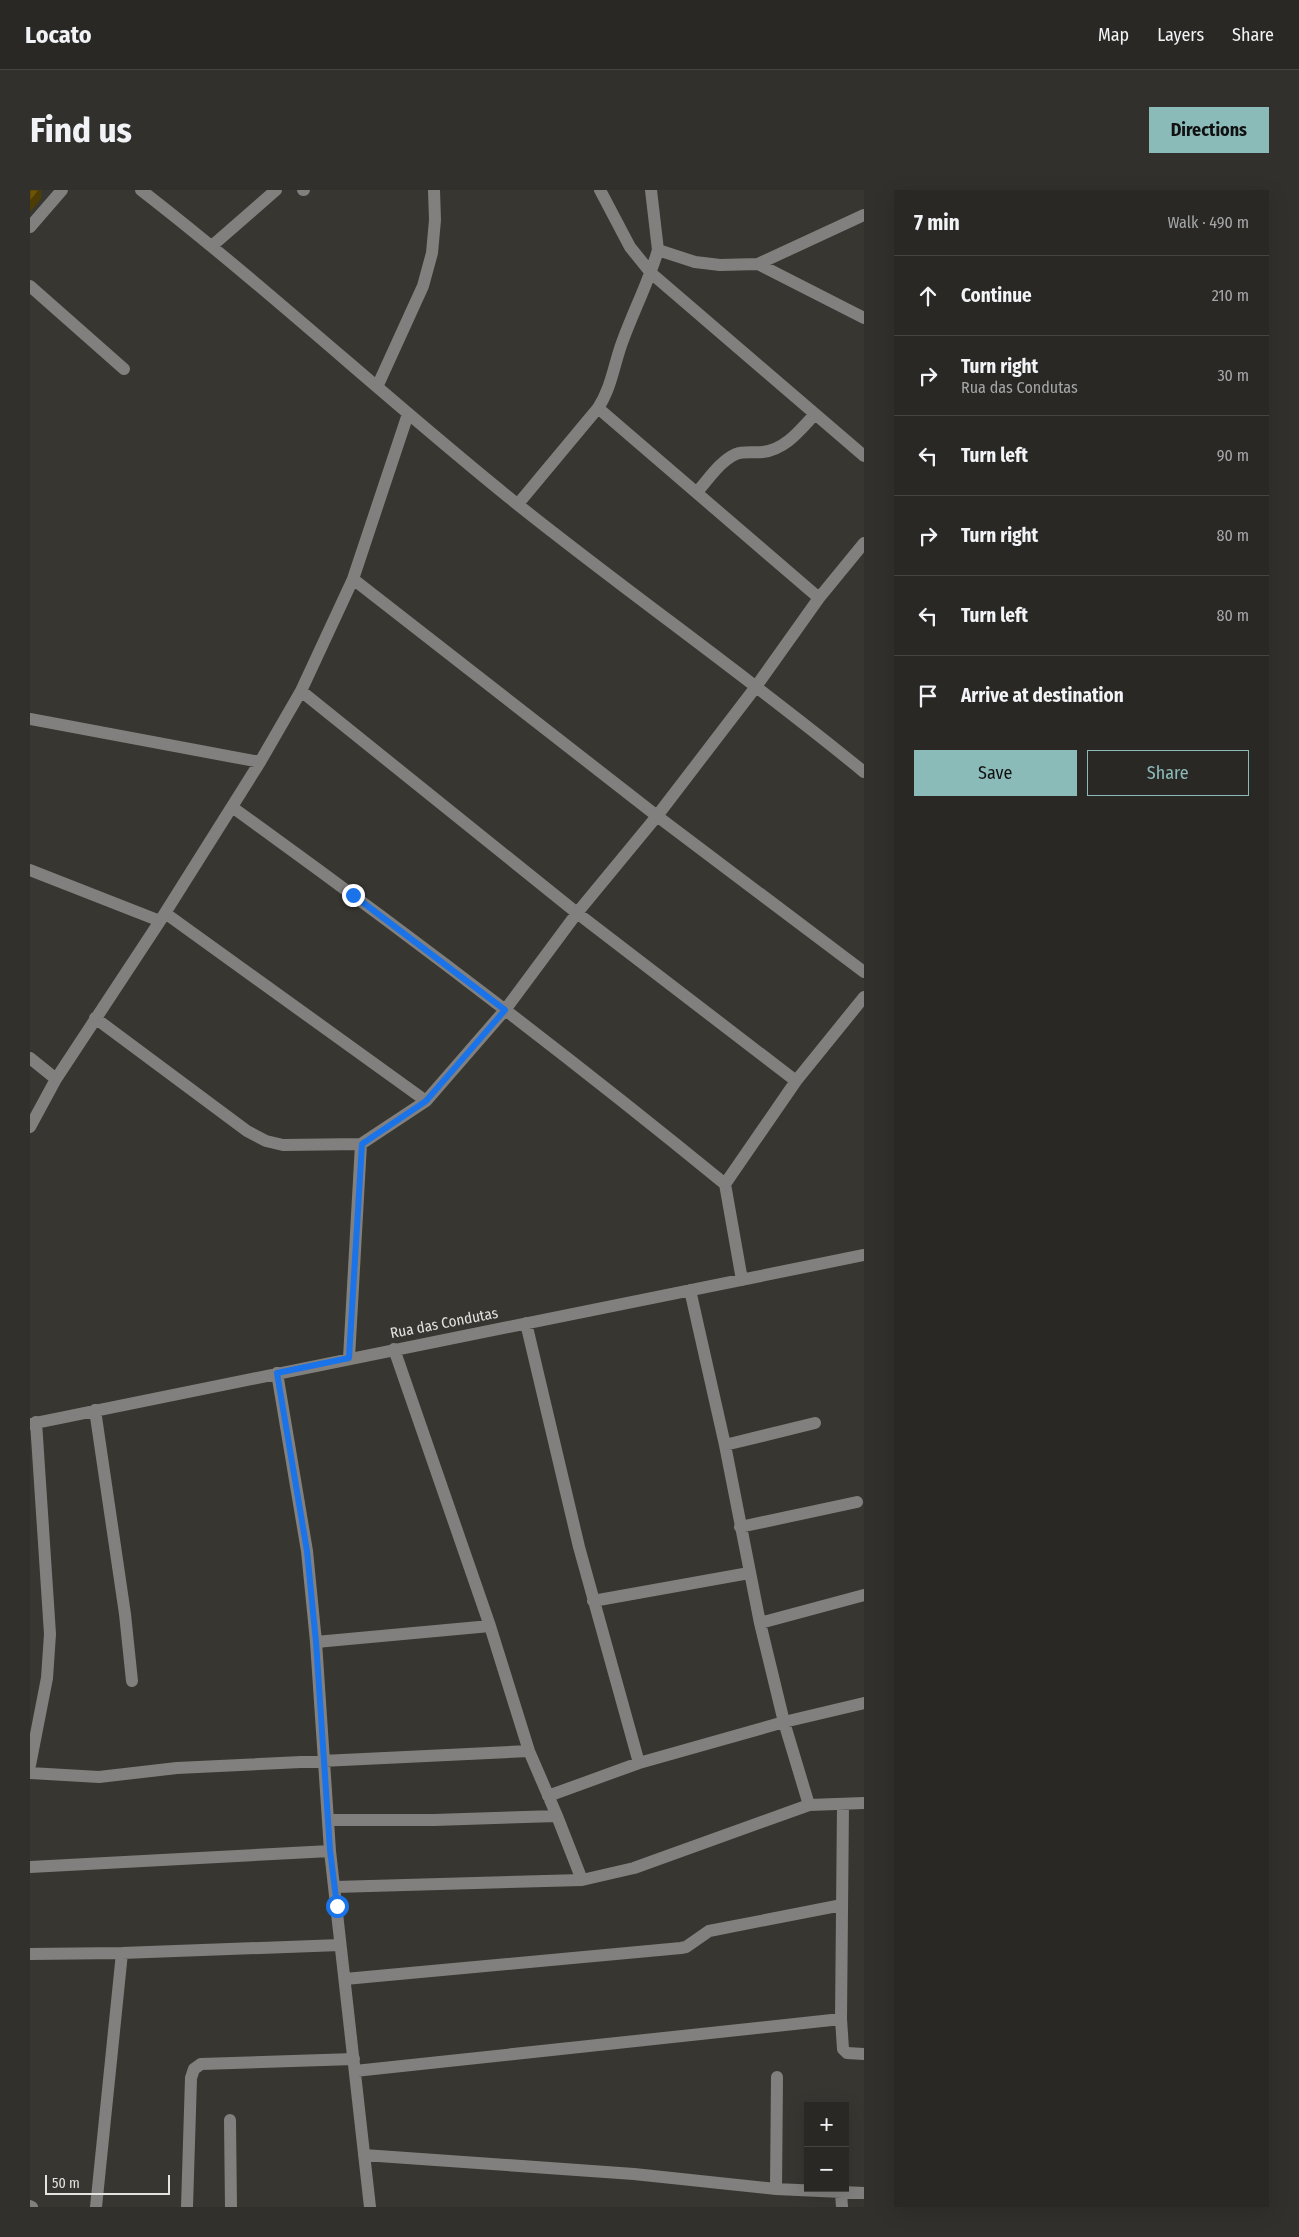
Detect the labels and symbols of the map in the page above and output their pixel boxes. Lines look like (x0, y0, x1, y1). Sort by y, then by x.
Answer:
route end (342, 884, 365, 907)
street label: Rua das Condutas (389, 1304, 499, 1342)
route start (326, 1895, 349, 1918)
scale bar (45, 2172, 170, 2195)

